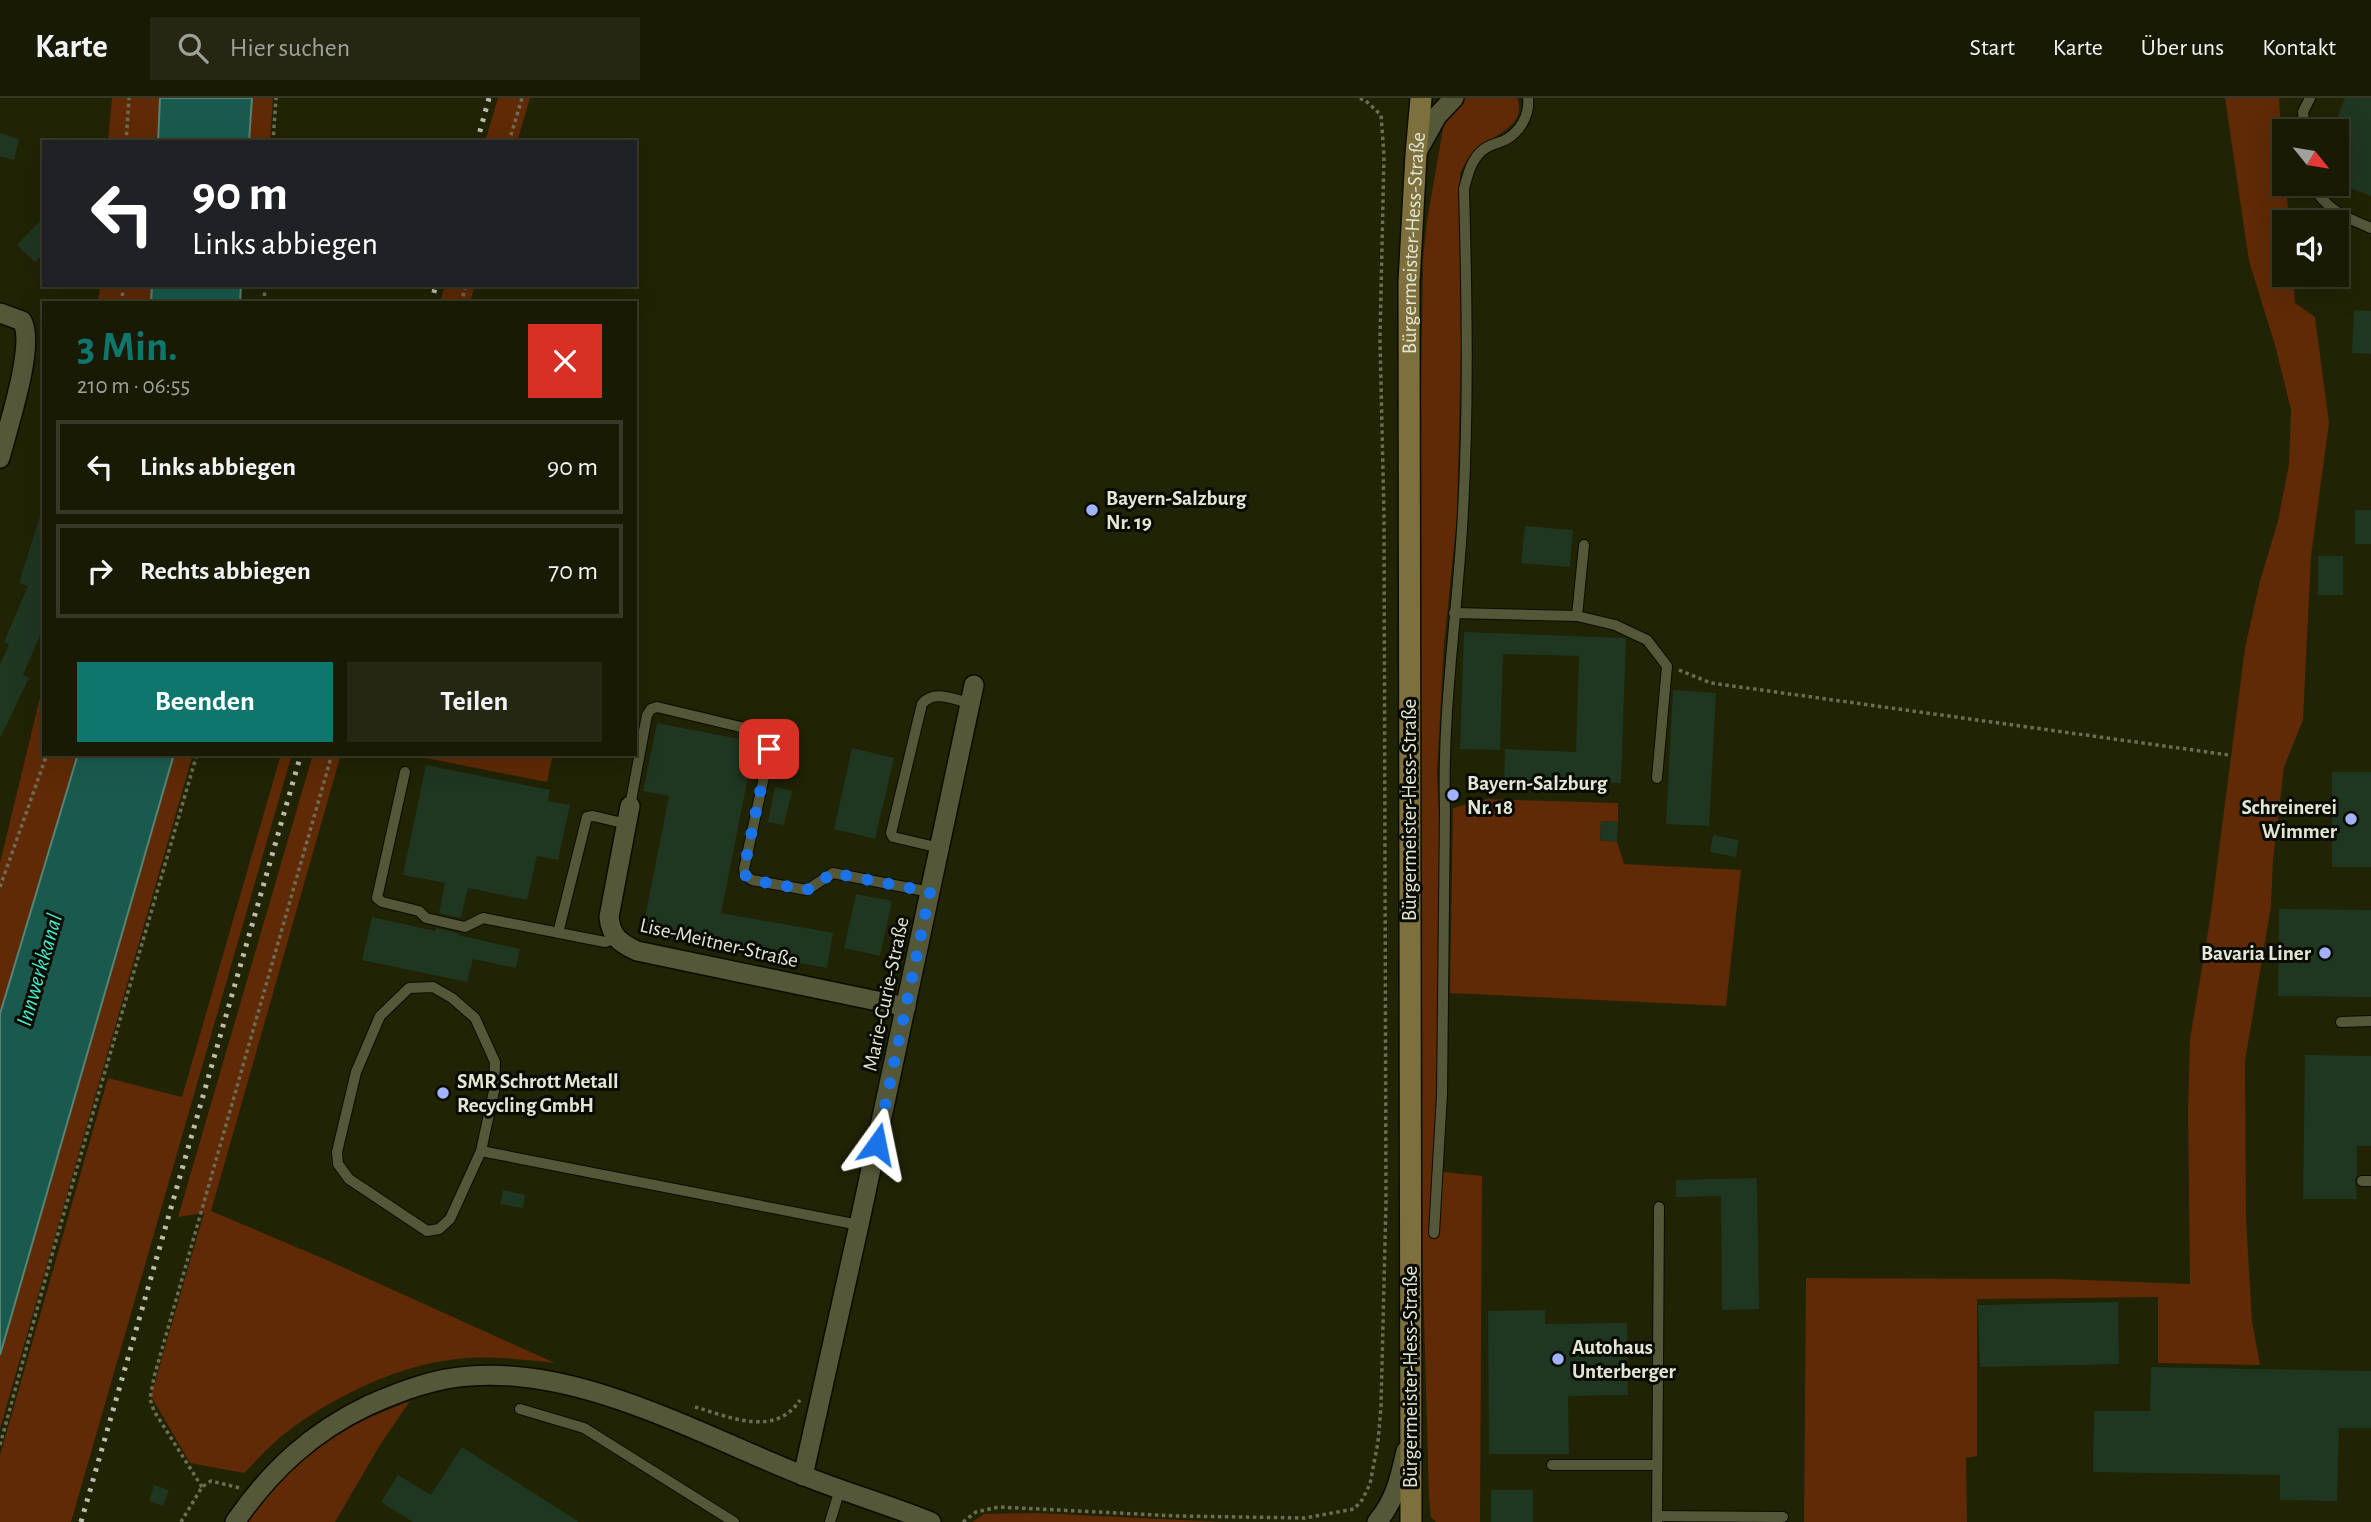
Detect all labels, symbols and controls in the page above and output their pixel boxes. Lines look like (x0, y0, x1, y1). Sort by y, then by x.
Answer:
search box (150, 17, 640, 80)
icon: search (174, 29, 212, 67)
text: Karte (35, 31, 108, 64)
text: Hier suchen (230, 35, 350, 61)
text: Start (1970, 36, 2015, 60)
text: Karte (2053, 36, 2103, 60)
text: Über uns (2141, 36, 2224, 60)
text: Kontakt (2262, 36, 2336, 60)
north arrow (2272, 119, 2348, 196)
map controls (2272, 119, 2349, 287)
street label: Bürgermeister-Hess-Straße (1399, 131, 1428, 354)
icon: left (77, 168, 168, 259)
text: 90 m (192, 170, 288, 219)
button: sound (2272, 210, 2349, 287)
text: Links abbiegen (192, 228, 378, 260)
button: close (528, 324, 602, 398)
text: 3 Min. (77, 326, 178, 368)
text: 210 m · 06:55 (77, 375, 190, 398)
icon: left (81, 448, 119, 486)
text: Links abbiegen (140, 454, 296, 480)
text: 90 m (547, 454, 598, 480)
place label: Bayern-Salzburg Nr. 19 (1106, 488, 1247, 533)
marker: Bayern-Salzburg Nr. 19 (1084, 502, 1100, 518)
icon: right (81, 552, 119, 590)
text: Rechts abbiegen (140, 558, 311, 584)
text: 70 m (548, 558, 598, 584)
button: Beenden (77, 662, 333, 742)
button: Teilen (347, 662, 602, 742)
street label: Bürgermeister-Hess-Straße (1399, 699, 1420, 921)
pin (739, 719, 799, 779)
icon: arrive (750, 730, 788, 768)
place label: Bayern-Salzburg Nr. 18 (1467, 773, 1608, 818)
marker: Bayern-Salzburg Nr. 18 (1445, 787, 1461, 803)
place label: Schreinerei Wimmer (2241, 797, 2338, 842)
marker: Schreinerei Wimmer (2343, 811, 2359, 827)
water label: Innwerkkanal (13, 911, 67, 1029)
street label: Lise-Meitner-Straße (638, 915, 800, 971)
street label: Marie-Curie-Straße (859, 915, 913, 1073)
place label: Bavaria Liner (2201, 943, 2312, 964)
marker: Bavaria Liner (2317, 945, 2333, 961)
place label: SMR Schrott Metall Recycling GmbH (457, 1071, 619, 1116)
marker: SMR Schrott Metall Recycling GmbH (435, 1085, 451, 1101)
position arrow (840, 1107, 914, 1181)
street label: Bürgermeister-Hess-Straße (1400, 1266, 1421, 1488)
place label: Autohaus Unterberger (1572, 1337, 1677, 1382)
marker: Autohaus Unterberger (1550, 1351, 1566, 1367)

